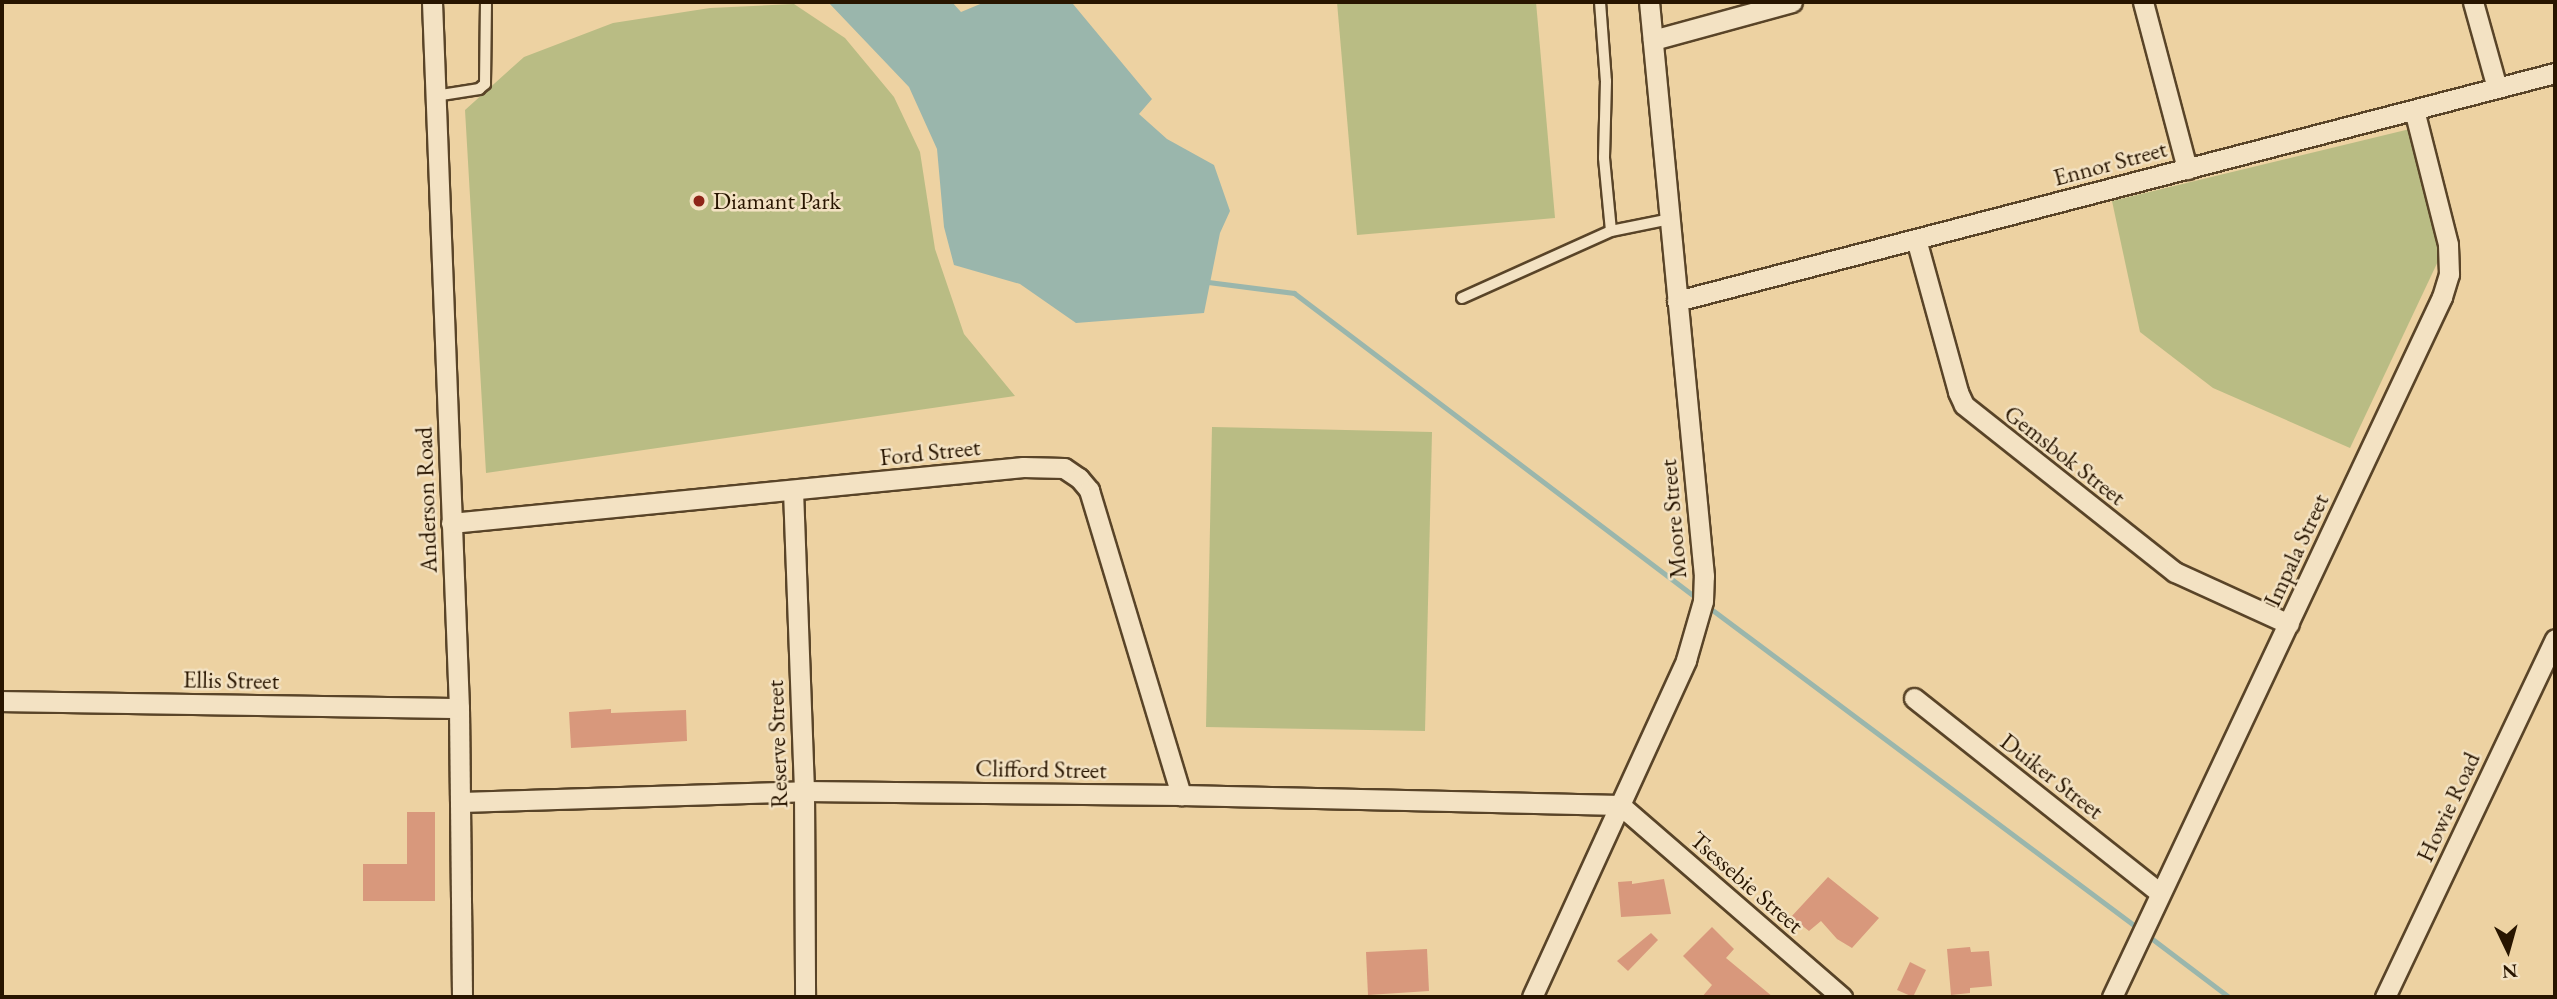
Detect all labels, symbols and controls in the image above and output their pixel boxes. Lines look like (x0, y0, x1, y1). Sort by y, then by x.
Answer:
street label: Ennor Street (2050, 134, 2170, 192)
place label: Diamant Park (713, 187, 841, 215)
marker: Diamant Park (691, 193, 707, 209)
street label: Gemsbok Street (1999, 399, 2131, 511)
street label: Anderson Road (409, 426, 443, 574)
street label: Ford Street (878, 432, 982, 472)
street label: Moore Street (1653, 458, 1693, 580)
street label: Impala Street (2257, 489, 2335, 611)
street label: Ellis Street (183, 665, 279, 695)
street label: Reserve Street (760, 679, 794, 809)
street label: Duiker Street (1995, 727, 2109, 825)
street label: Howie Road (2410, 748, 2486, 866)
street label: Clifford Street (975, 753, 1107, 785)
street label: Tsessebie Street (1684, 825, 1810, 939)
north arrow (2473, 915, 2543, 985)
text: N (2501, 958, 2519, 985)

